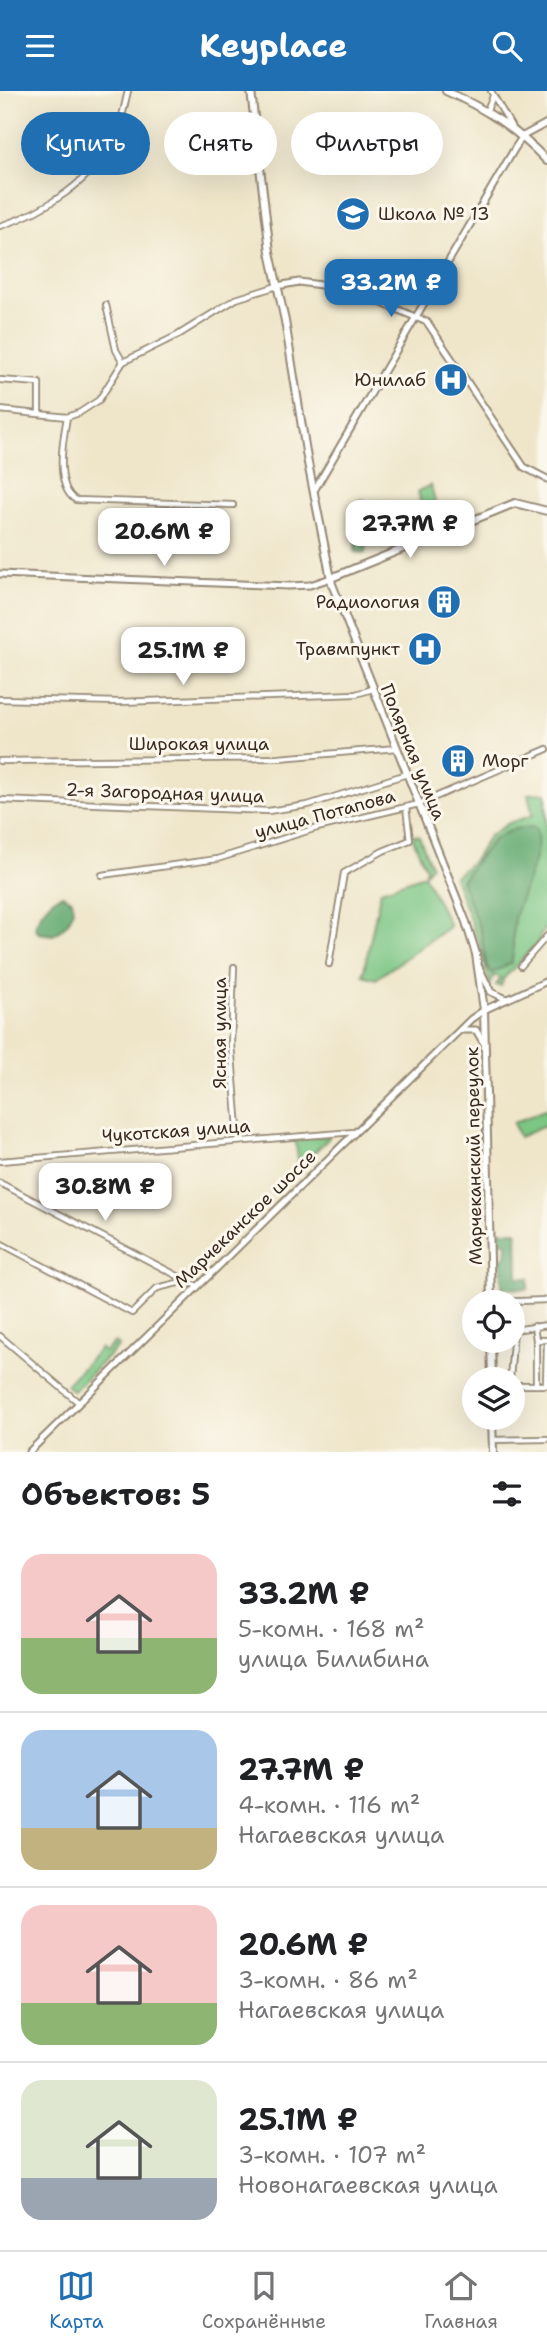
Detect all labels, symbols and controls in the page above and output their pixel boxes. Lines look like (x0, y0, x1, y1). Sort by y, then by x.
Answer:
text: Keyplace (199, 24, 348, 67)
icon: menu (21, 27, 59, 65)
icon: search (488, 27, 526, 65)
chip: Купить (21, 112, 150, 175)
chip: Снять (164, 112, 277, 175)
chip: Фильтры (291, 112, 443, 175)
school or university icon: Школа № 13 (334, 195, 372, 233)
place label: Школа № 13 (378, 202, 490, 226)
pin: 33.2M ₽ (326, 259, 456, 319)
text: 33.2M ₽ (341, 267, 441, 297)
hospital icon: Юнилаб (432, 361, 470, 399)
place label: Юнилаб (355, 368, 426, 392)
pin: 27.7M ₽ (345, 501, 475, 560)
text: 27.7M ₽ (362, 508, 458, 538)
pin: 20.6M ₽ (99, 509, 229, 568)
text: 20.6M ₽ (114, 516, 214, 546)
building icon: Радиология (425, 583, 463, 621)
place label: Радиология (316, 590, 420, 614)
pin: 25.1M ₽ (118, 627, 248, 687)
hospital icon: Травмпункт (406, 630, 444, 668)
text: 25.1M ₽ (137, 635, 229, 665)
place label: Травмпункт (296, 637, 401, 661)
street label: Полярная улица (375, 680, 451, 824)
street label: Широкая улица (129, 732, 269, 756)
building icon: Морг (439, 742, 477, 780)
place label: Морг (482, 749, 529, 773)
street label: 2-я Загородная улица (65, 778, 265, 808)
street label: улица Потапова (252, 784, 398, 844)
street label: Ясная улица (208, 977, 232, 1089)
street label: Марчеканский переулок (460, 1046, 488, 1265)
street label: Чукотская улица (101, 1114, 251, 1148)
street label: Марчеканское шоссе (169, 1145, 321, 1293)
pin: 30.8M ₽ (40, 1163, 170, 1223)
text: 30.8M ₽ (55, 1171, 155, 1201)
map controls (462, 1290, 525, 1430)
button: locate (462, 1290, 525, 1353)
button: layers (462, 1367, 525, 1430)
text: Объектов: 5 (21, 1474, 210, 1515)
icon: filters (488, 1475, 526, 1513)
text: 33.2M ₽ (238, 1573, 370, 1614)
icon: home (77, 1582, 161, 1666)
text: 5-комн. · 168 m² (238, 1614, 425, 1644)
text: улица Билибина (238, 1644, 429, 1674)
text: 27.7M ₽ (238, 1749, 364, 1790)
icon: home (77, 1758, 161, 1842)
text: 4-комн. · 116 m² (238, 1790, 420, 1820)
text: Нагаевская улица (238, 1820, 444, 1850)
text: 20.6M ₽ (238, 1924, 369, 1965)
icon: home (77, 1933, 161, 2017)
text: 3-комн. · 86 m² (238, 1965, 418, 1995)
text: Нагаевская улица (238, 1995, 444, 2025)
text: 25.1M ₽ (238, 2099, 358, 2140)
icon: home (77, 2108, 161, 2192)
text: 3-комн. · 107 m² (238, 2140, 426, 2170)
text: Новонагаевская улица (238, 2170, 498, 2200)
tab: Карта (49, 2267, 104, 2334)
tab: Сохранённые (202, 2267, 326, 2334)
tab: Главная (424, 2267, 498, 2334)

